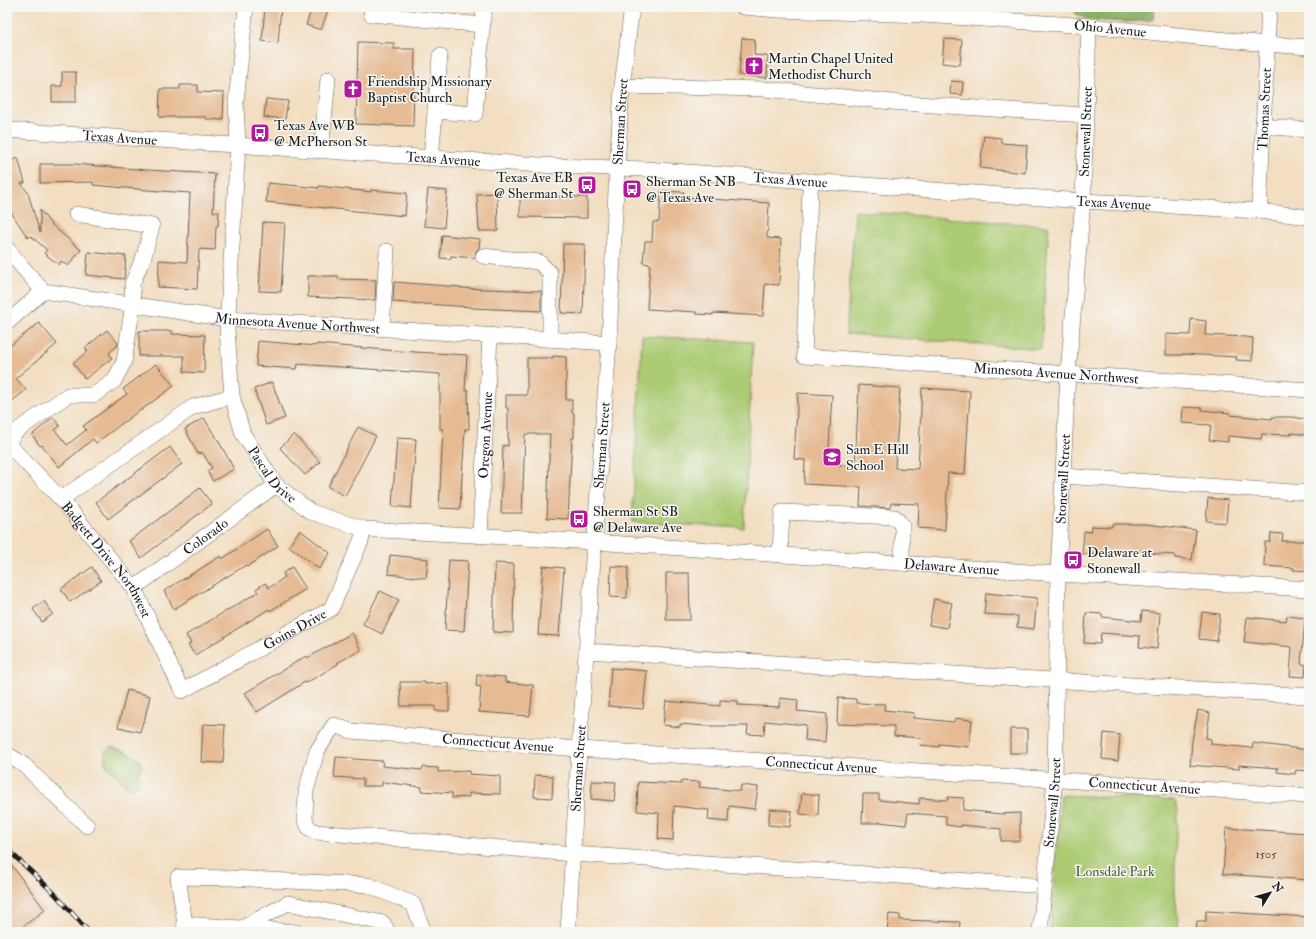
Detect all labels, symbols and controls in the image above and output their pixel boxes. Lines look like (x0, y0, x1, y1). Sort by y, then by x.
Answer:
street label: Ohio Avenue (1074, 17, 1147, 40)
place label: Martin Chapel United Methodist Church (768, 50, 893, 83)
church icon: Martin Chapel United Methodist Church (743, 55, 765, 77)
street label: Thomas Street (1253, 67, 1275, 151)
place label: Friendship Missionary Baptist Church (367, 73, 492, 107)
street label: Sherman Street (609, 77, 631, 166)
church icon: Friendship Missionary Baptist Church (342, 78, 364, 100)
street label: Stonewall Street (1075, 86, 1095, 177)
place label: Texas Ave WB @ McPherson St (274, 117, 368, 150)
bus stop icon: Texas Ave WB @ McPherson St (249, 122, 271, 144)
street label: Texas Avenue (82, 126, 158, 148)
street label: Texas Avenue (405, 148, 481, 170)
street label: Texas Avenue (752, 168, 828, 191)
place label: Texas Ave EB @ Sherman St (494, 169, 573, 202)
place label: Sherman St NB @ Texas Ave (646, 173, 736, 206)
bus stop icon: Texas Ave EB @ Sherman St (576, 174, 598, 196)
bus stop icon: Sherman St NB @ Texas Ave (621, 178, 643, 200)
street label: Texas Avenue (1076, 192, 1152, 213)
street label: Minnesota Avenue Northwest (214, 309, 381, 337)
street label: Minnesota Avenue Northwest (973, 359, 1140, 387)
street label: Oregon Avenue (474, 391, 496, 479)
street label: Sherman Street (590, 401, 613, 489)
street label: Stonewall Street (1052, 433, 1073, 524)
place label: Sam E Hill School (846, 441, 909, 474)
street label: Pascal Drive (245, 443, 300, 506)
school or university icon: Sam E Hill School (821, 446, 843, 468)
street label: Badgett Drive Northwest (58, 498, 155, 621)
place label: Sherman St SB @ Delaware Ave (593, 503, 682, 536)
bus stop icon: Sherman St SB @ Delaware Ave (568, 508, 590, 530)
street label: Colorado (179, 514, 231, 558)
place label: Delaware at Stonewall (1087, 544, 1153, 577)
bus stop icon: Delaware at Stonewall (1062, 549, 1084, 571)
street label: Delaware Avenue (903, 555, 1000, 578)
street label: Goins Drive (260, 605, 329, 653)
street label: Sherman Street (567, 724, 589, 812)
street label: Connecticut Avenue (441, 730, 555, 755)
street label: Connecticut Avenue (765, 753, 878, 777)
street label: Stonewall Street (1040, 757, 1064, 848)
street label: Connecticut Avenue (1088, 773, 1201, 798)
house number: 1505 (1256, 847, 1277, 862)
park label: Lonsdale Park (1075, 863, 1155, 880)
north arrow (1250, 873, 1290, 913)
text: N (1269, 879, 1286, 896)

